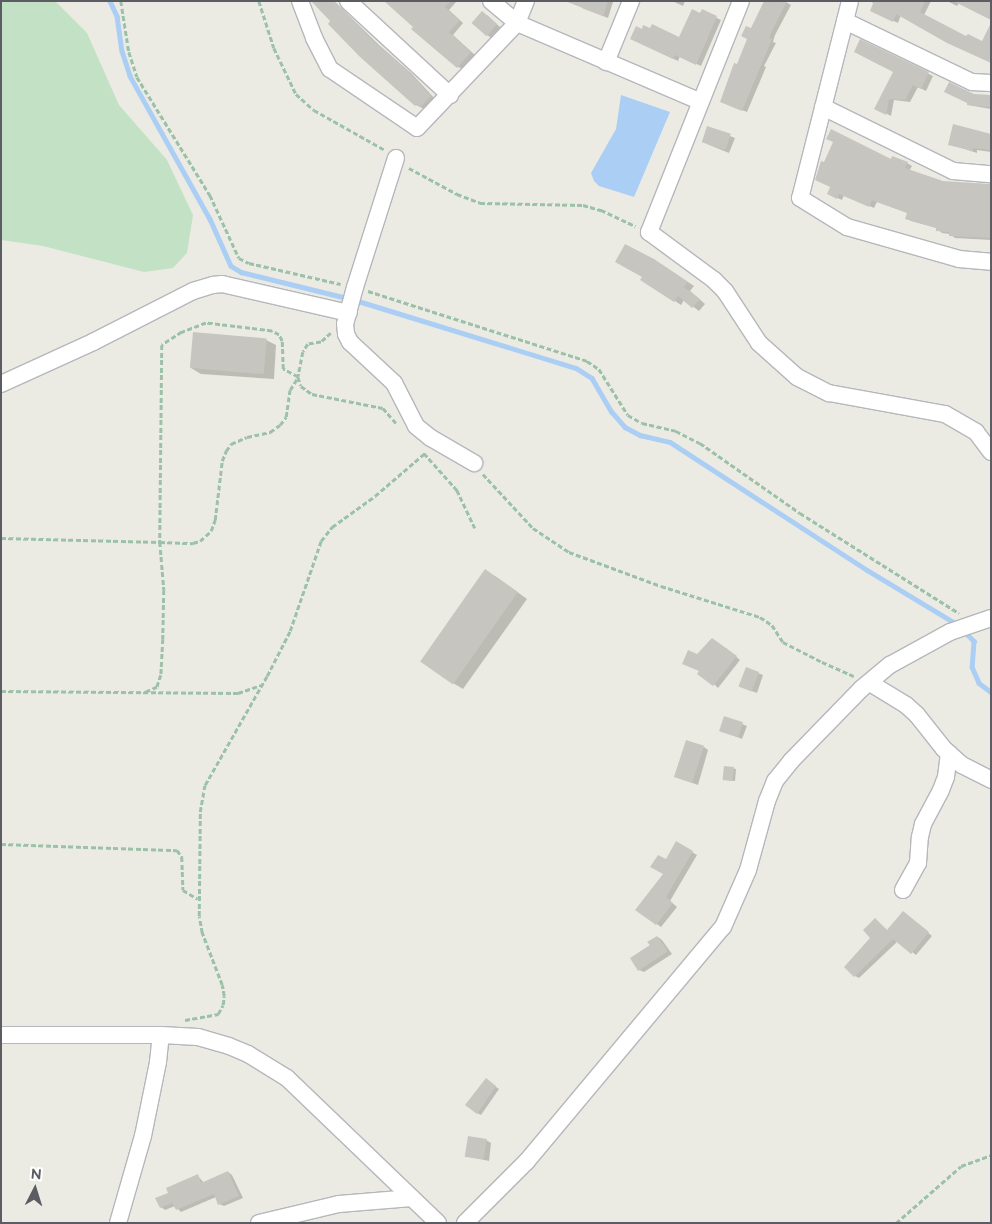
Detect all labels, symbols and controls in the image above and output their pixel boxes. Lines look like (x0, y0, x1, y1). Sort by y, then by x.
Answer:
north arrow (10, 1164, 60, 1214)
text: N (30, 1166, 42, 1182)

